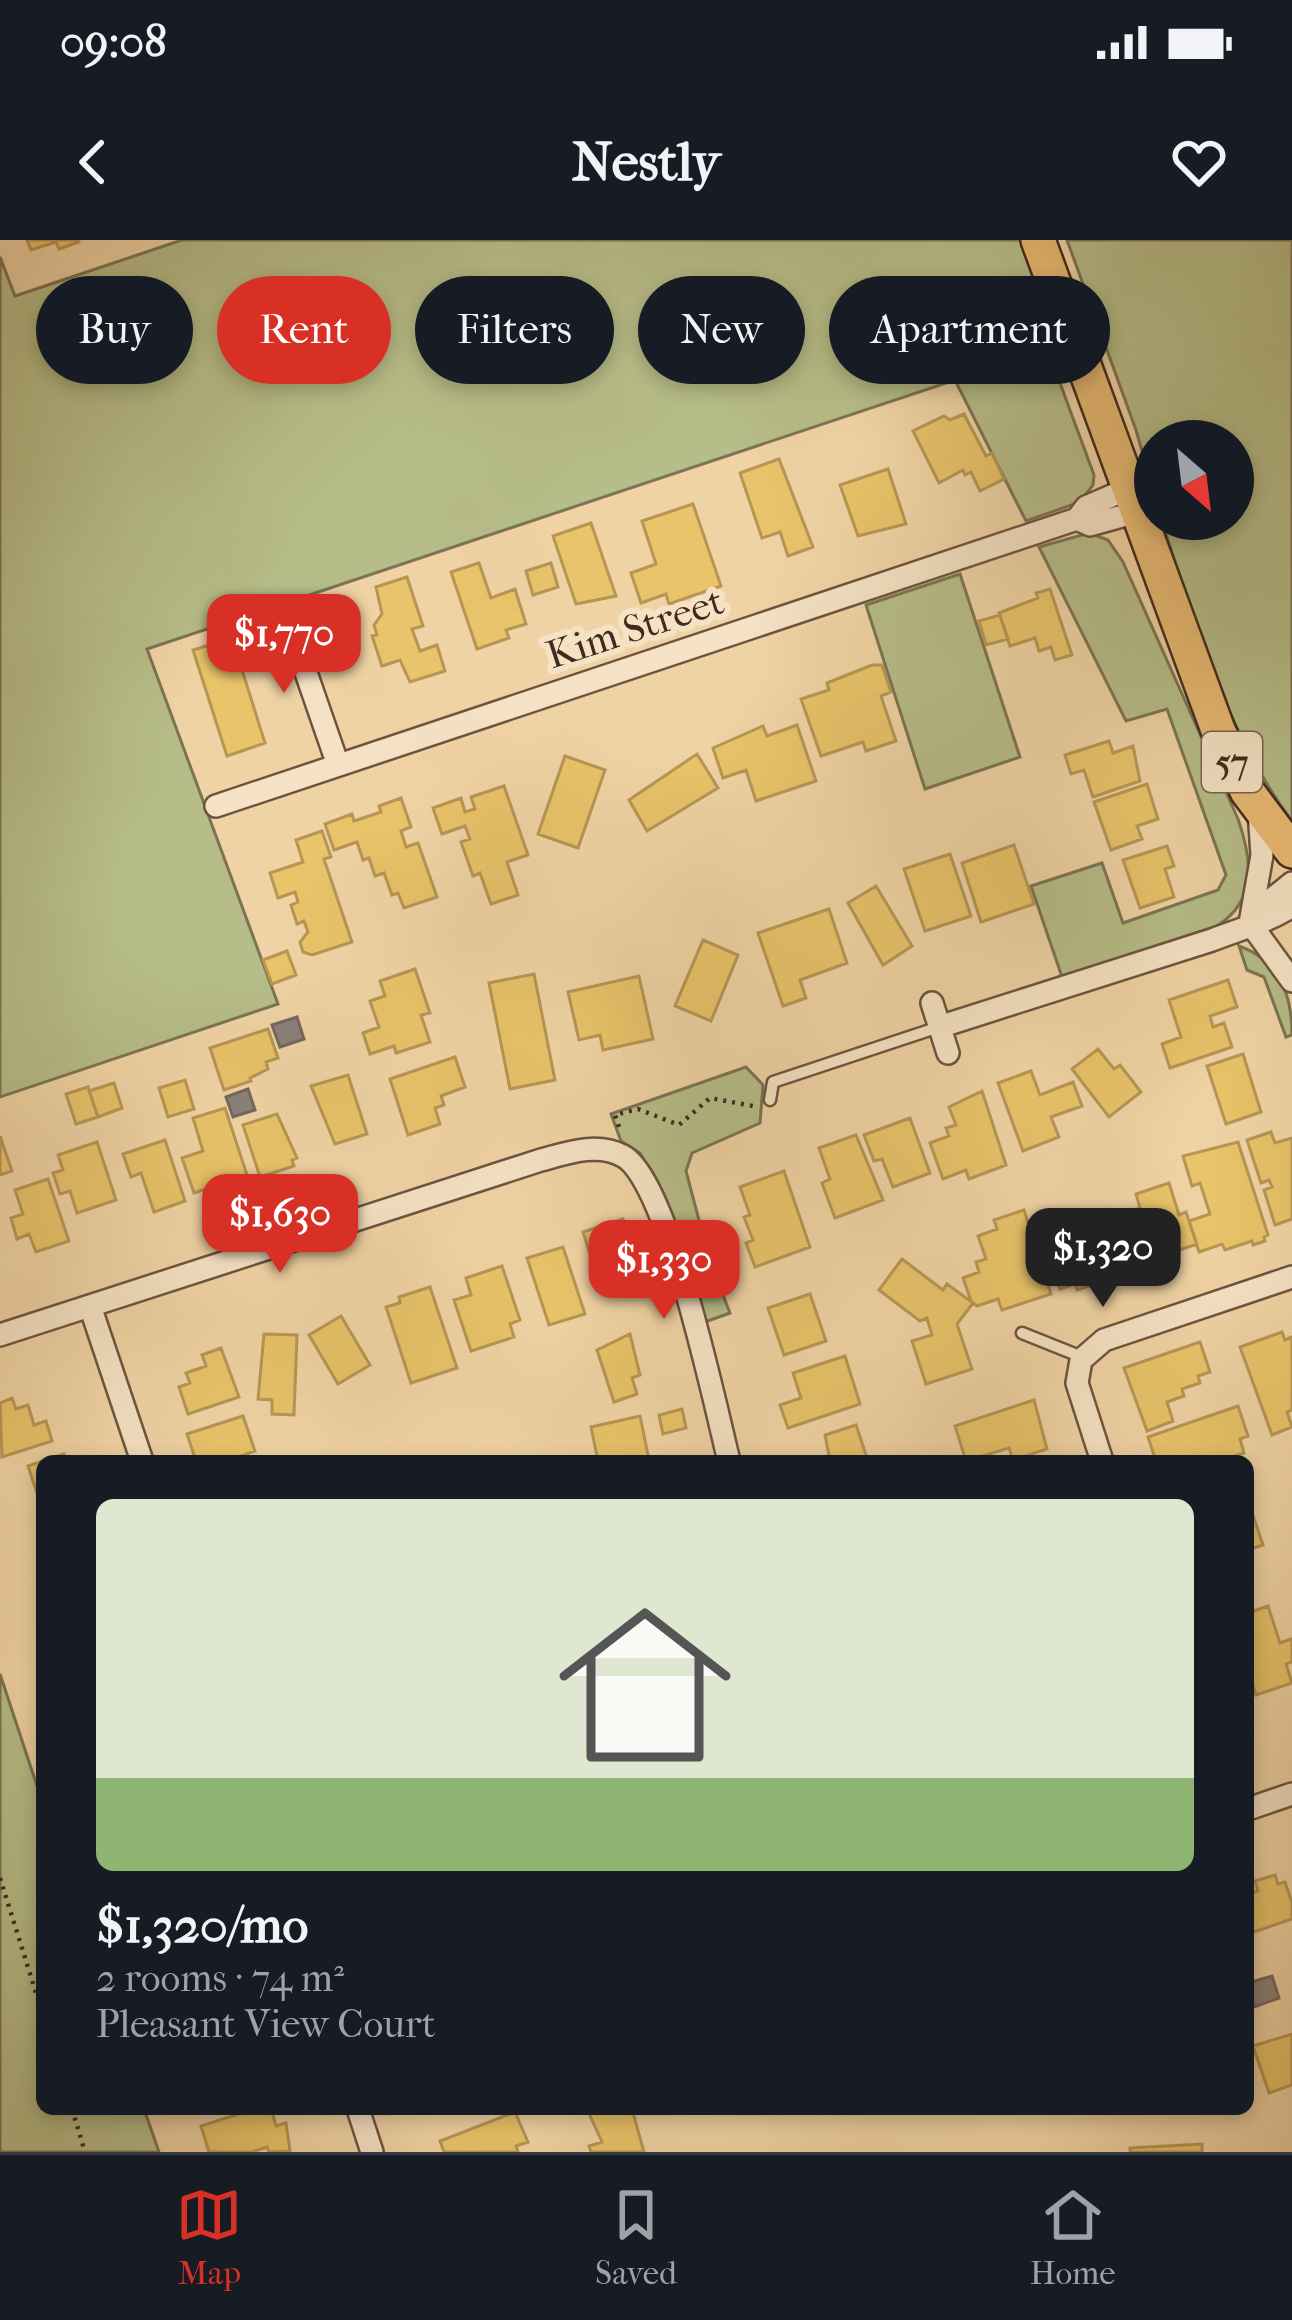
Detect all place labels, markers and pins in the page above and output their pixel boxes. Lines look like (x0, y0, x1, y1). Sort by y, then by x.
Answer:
pin: $1,770 (186, 594, 382, 696)
pin: $1,630 (182, 1174, 378, 1276)
pin: $1,320 (1005, 1208, 1201, 1310)
pin: $1,330 (566, 1220, 762, 1322)

